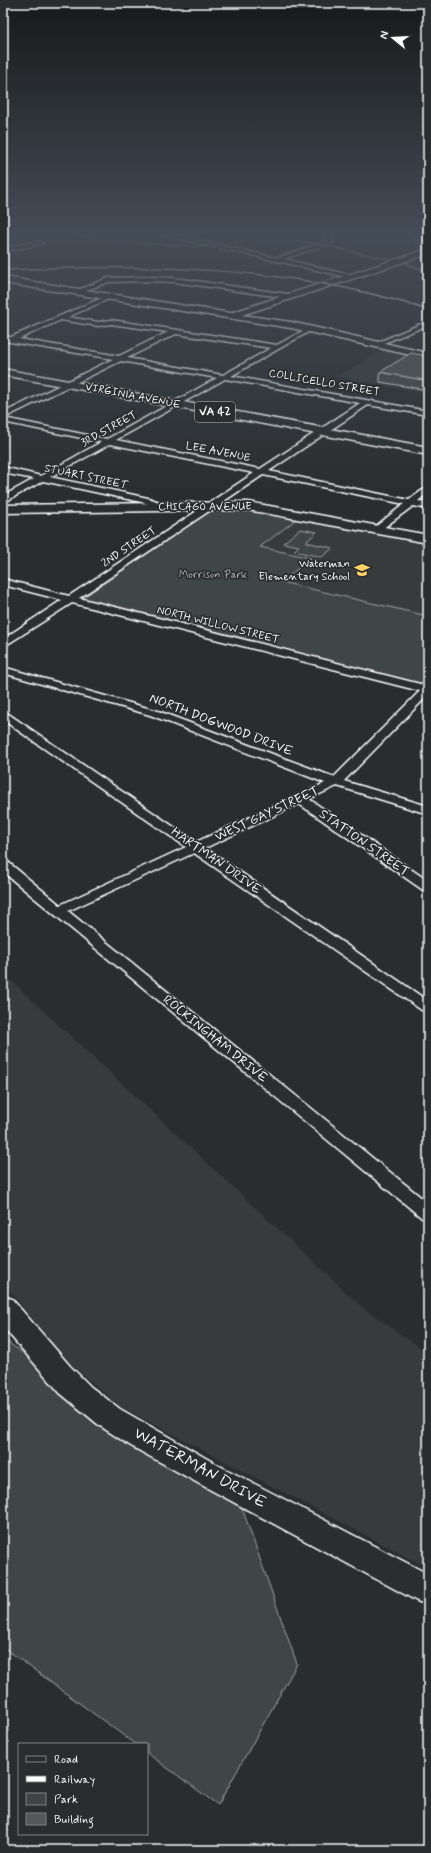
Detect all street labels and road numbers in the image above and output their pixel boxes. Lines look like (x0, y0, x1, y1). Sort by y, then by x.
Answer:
street label: COLLICELLO STREET (268, 366, 380, 400)
street label: VIRGINIA AVENUE (84, 380, 182, 412)
road number: VA 42 (195, 402, 235, 422)
street label: 3RD STREET (79, 408, 139, 450)
street label: LEE AVENUE (184, 439, 252, 465)
street label: STUART STREET (43, 461, 129, 493)
street label: CHICAGO AVENUE (158, 500, 252, 514)
street label: 2ND STREET (99, 524, 159, 570)
street label: NORTH WILLOW STREET (155, 603, 281, 647)
street label: NORTH DOGWOOD DRIVE (147, 690, 295, 760)
street label: WEST GAY STREET (212, 782, 322, 846)
street label: STATTON STREET (316, 806, 412, 880)
street label: HARTMAN DRIVE (168, 824, 264, 898)
street label: ROCKINGHAM DRIVE (159, 991, 271, 1087)
street label: WATERMAN DRIVE (130, 1423, 270, 1513)

